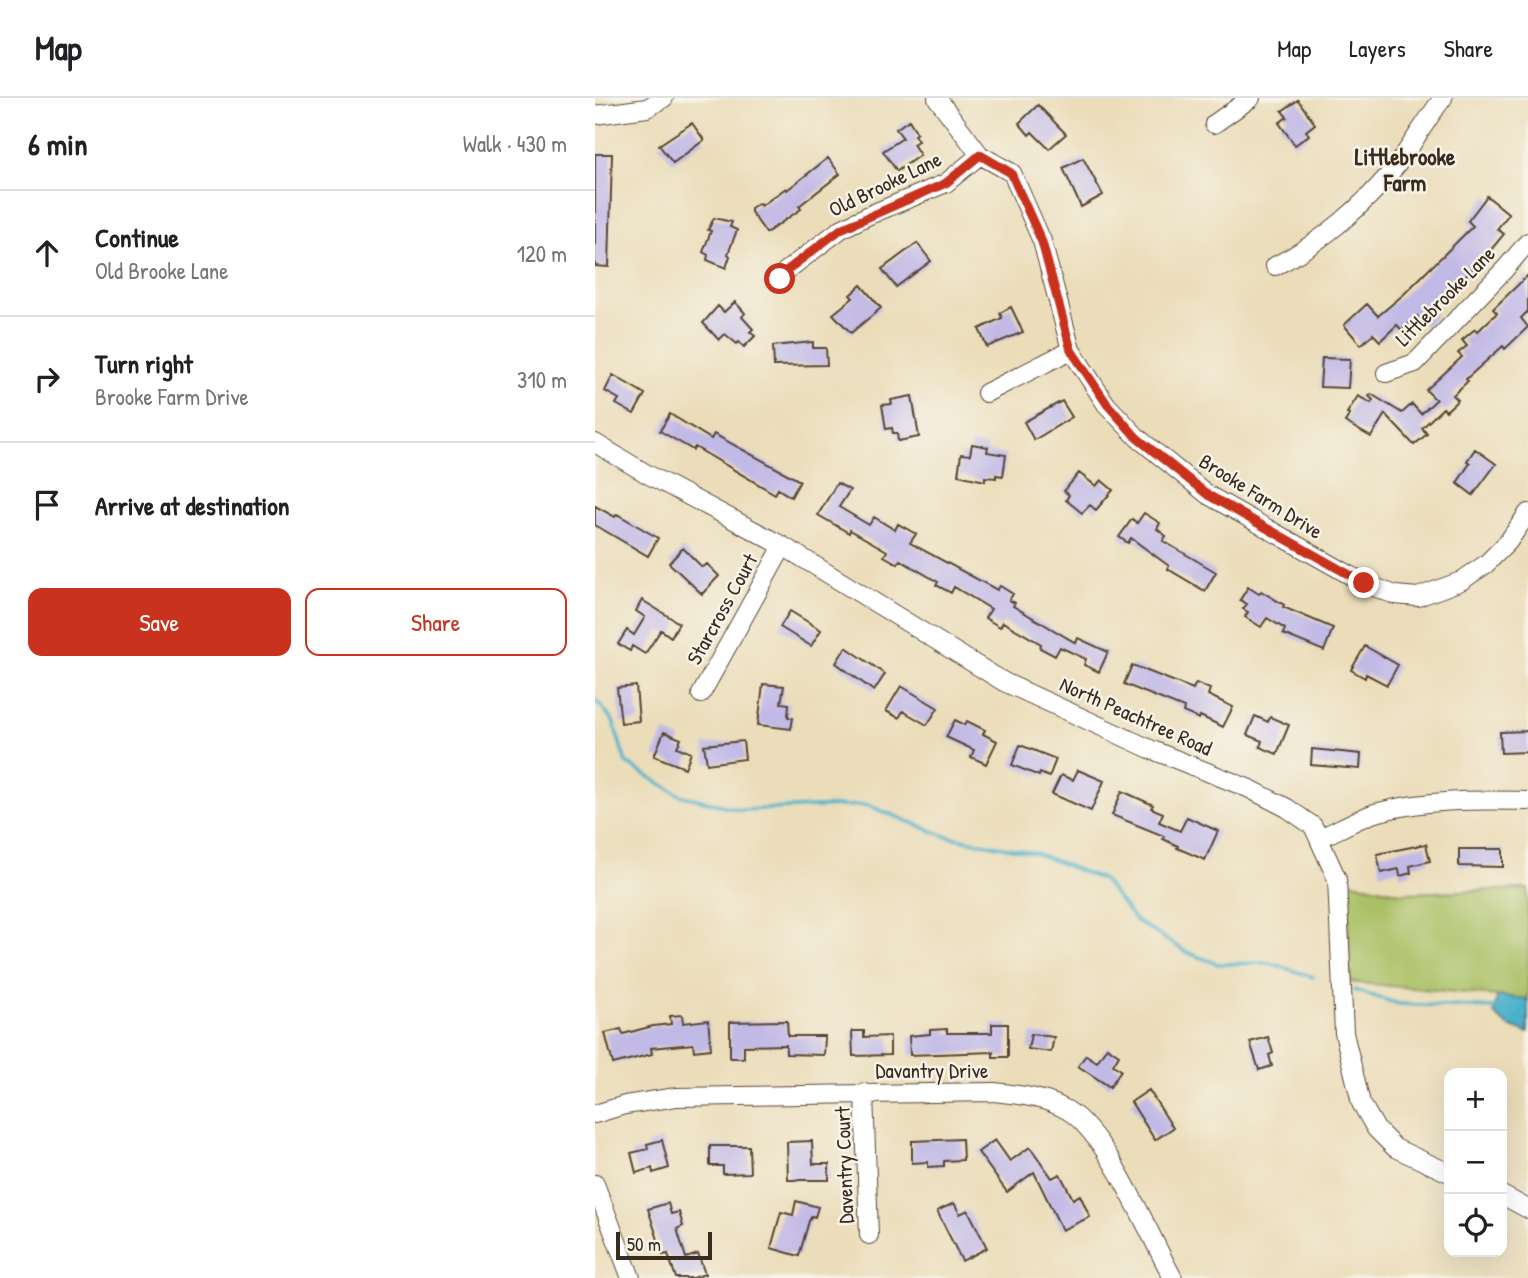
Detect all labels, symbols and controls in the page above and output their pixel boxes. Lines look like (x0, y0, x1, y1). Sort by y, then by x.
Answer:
text: Map (35, 26, 82, 70)
text: Map (1277, 32, 1311, 64)
text: Layers (1349, 32, 1406, 64)
text: Share (1444, 32, 1493, 64)
text: 6 min (28, 124, 88, 164)
text: Walk · 430 m (463, 128, 567, 159)
district label: Littlebrooke Farm (1355, 141, 1456, 198)
street label: Old Brooke Lane (824, 144, 946, 224)
text: Continue (95, 220, 179, 255)
icon: ahead (28, 234, 66, 272)
text: 120 m (517, 238, 567, 269)
street label: Littlebrooke Lane (1389, 240, 1501, 352)
text: Old Brooke Lane (95, 255, 228, 286)
route start (764, 263, 795, 294)
text: Turn right (95, 346, 193, 381)
icon: right (28, 360, 66, 398)
text: 310 m (517, 364, 567, 395)
text: Brooke Farm Drive (95, 381, 249, 412)
street label: Brooke Farm Drive (1194, 447, 1328, 545)
icon: arrive (28, 486, 66, 524)
text: Arrive at destination (95, 488, 290, 523)
street label: Starcross Court (680, 548, 765, 670)
route end (1348, 567, 1379, 598)
button: Save (28, 588, 291, 656)
button: Share (305, 588, 567, 656)
street label: North Peachtree Road (1055, 669, 1217, 763)
street label: Davantry Drive (876, 1056, 988, 1085)
map controls (1444, 1068, 1507, 1257)
button: + (1444, 1068, 1507, 1131)
street label: Daventry Court (827, 1105, 861, 1224)
button: − (1444, 1131, 1507, 1194)
button: locate (1444, 1194, 1507, 1257)
scale bar (616, 1229, 712, 1261)
text: 50 m (627, 1231, 661, 1257)

